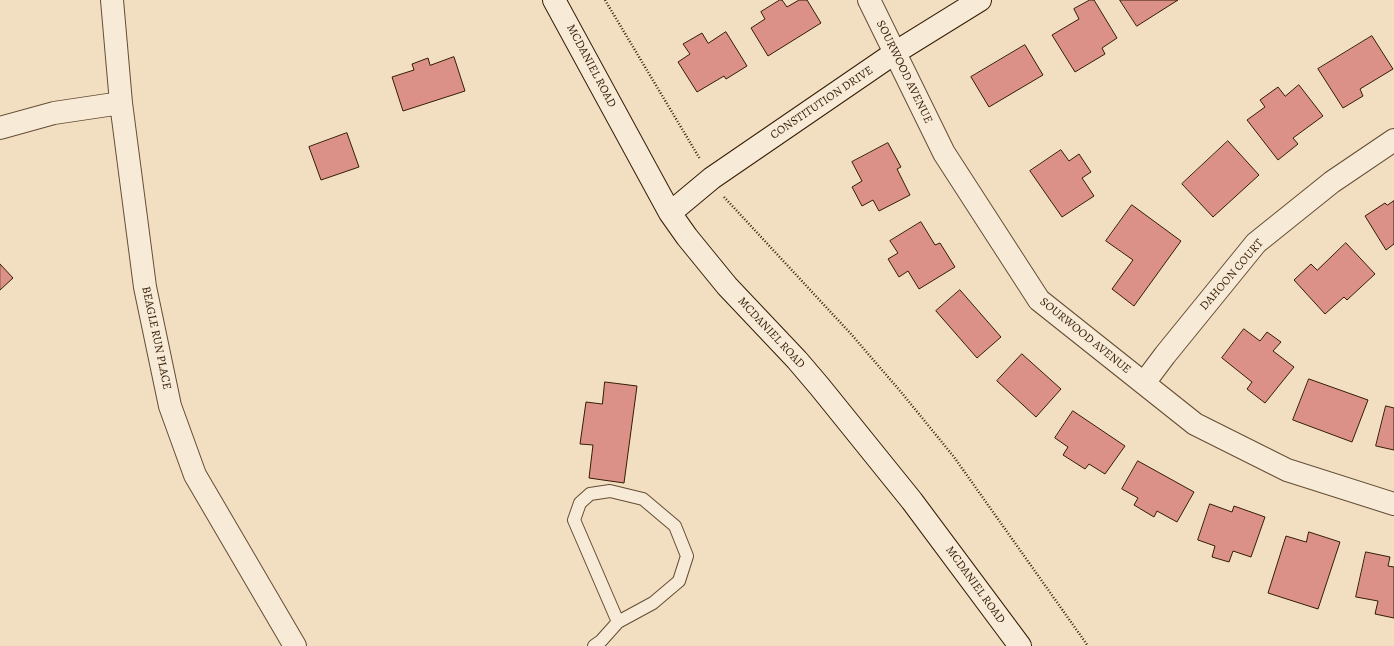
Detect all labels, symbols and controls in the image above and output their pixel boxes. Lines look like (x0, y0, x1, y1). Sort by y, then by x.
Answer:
street label: SOURWOOD AVENUE (873, 18, 935, 126)
street label: MCDANIEL ROAD (563, 22, 619, 110)
street label: CONSTITUTION DRIVE (768, 63, 876, 143)
street label: DAHOON COURT (1197, 236, 1267, 314)
street label: BEAGLE RUN PLACE (138, 285, 174, 391)
street label: MCDANIEL ROAD (734, 294, 808, 372)
street label: SOURWOOD AVENUE (1037, 295, 1133, 377)
street label: MCDANIEL ROAD (942, 543, 1008, 627)

